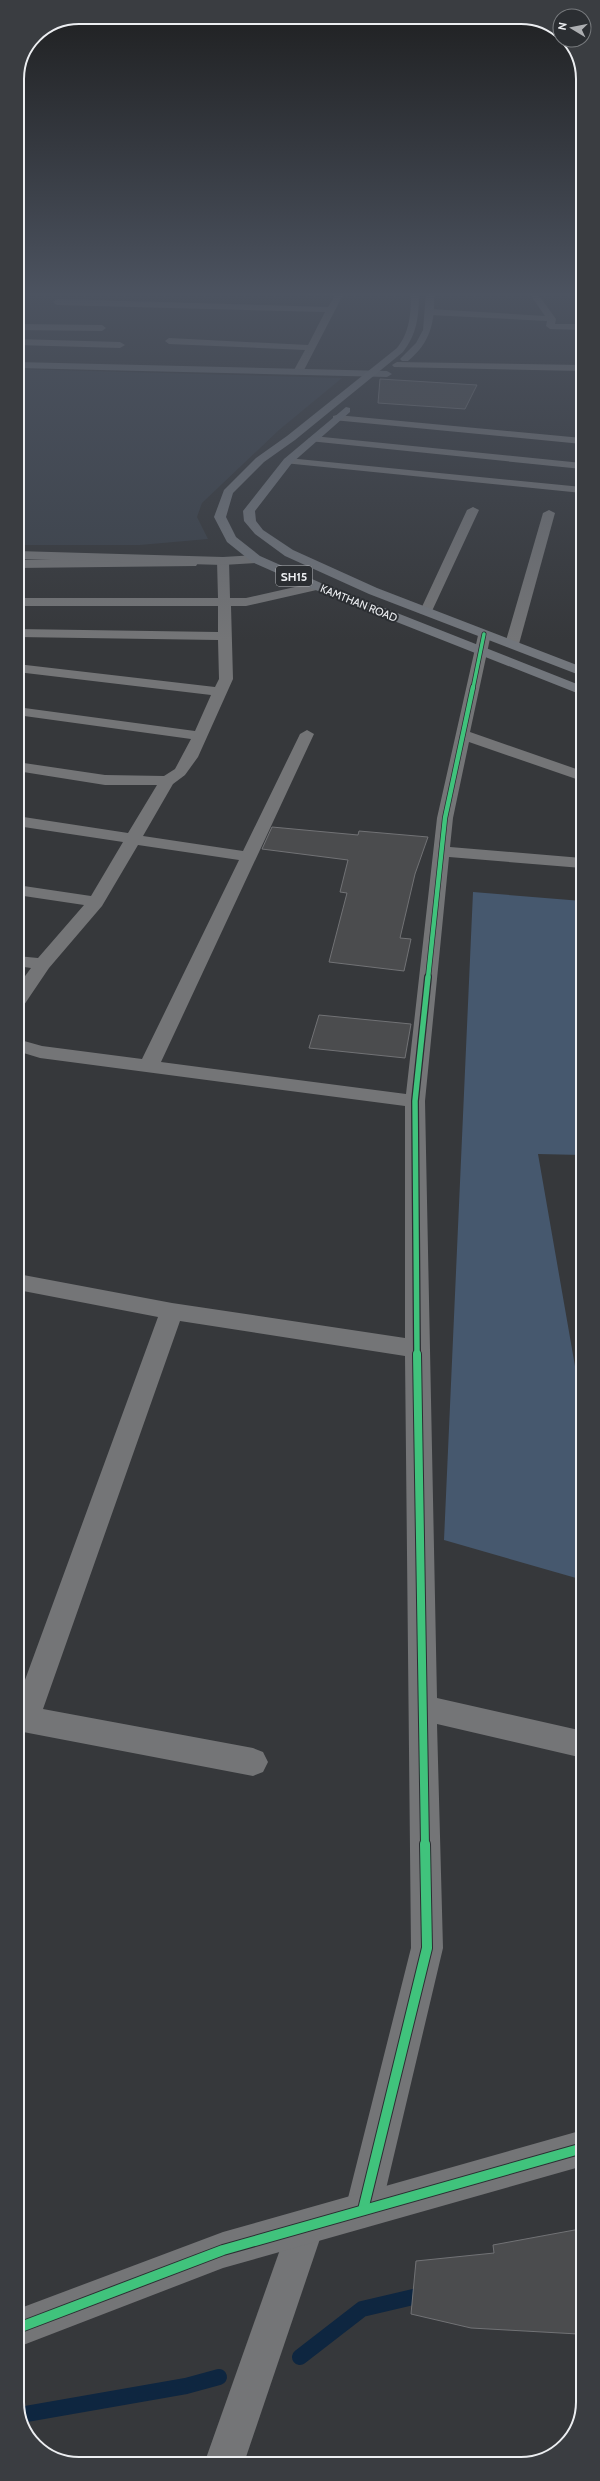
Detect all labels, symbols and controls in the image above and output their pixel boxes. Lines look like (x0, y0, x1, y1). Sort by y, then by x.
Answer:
north arrow (552, 8, 592, 48)
text: N (555, 21, 570, 31)
road number: SH15 (276, 566, 312, 586)
street label: KAMTHAN ROAD (318, 581, 400, 625)

